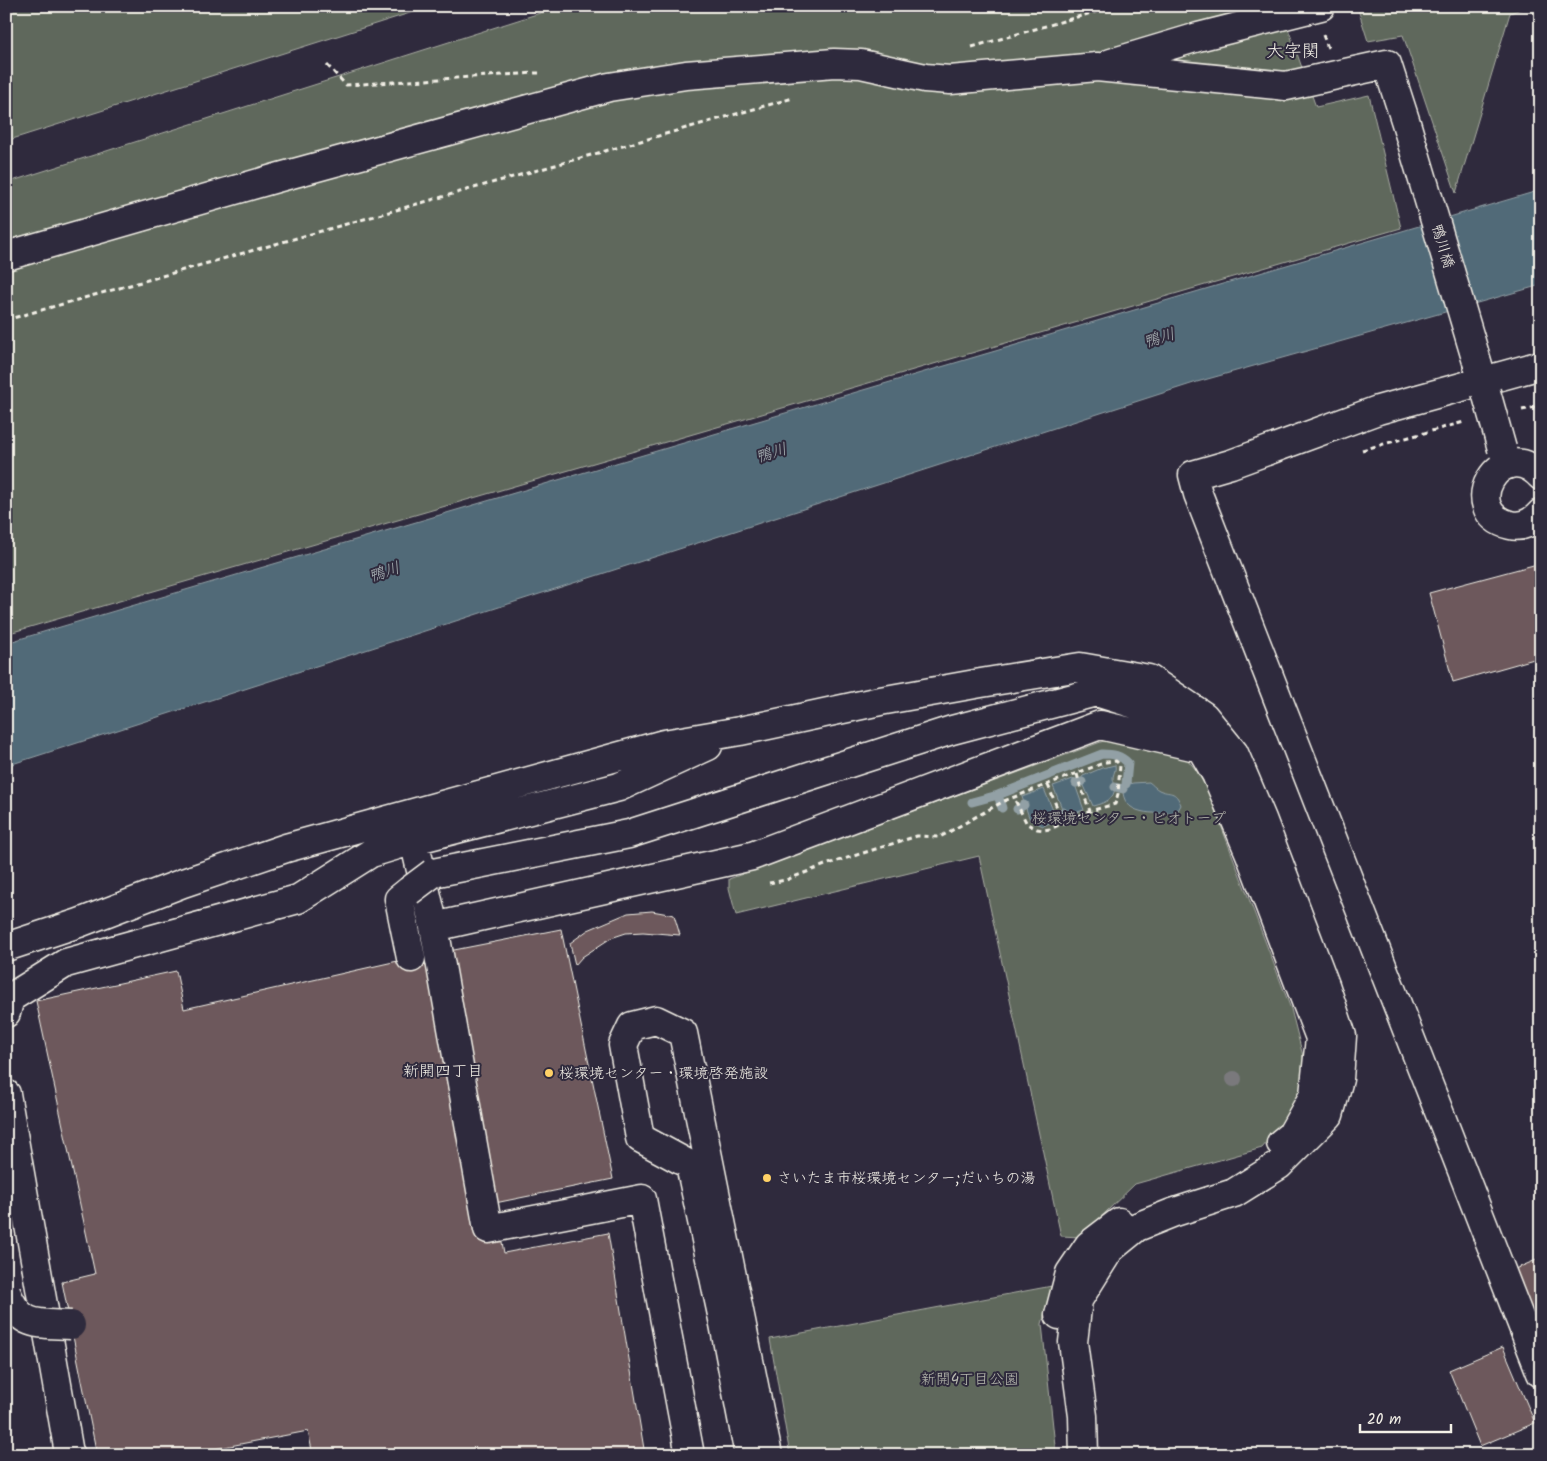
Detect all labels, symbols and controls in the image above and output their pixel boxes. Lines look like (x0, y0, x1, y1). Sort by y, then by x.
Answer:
district label: 大字関 (1266, 38, 1320, 67)
street label: 鴨川橋 (1424, 221, 1460, 271)
water label: 鴨川 (1140, 322, 1178, 355)
water label: 鴨川 (752, 437, 790, 470)
water label: 鴨川 (365, 556, 404, 589)
park label: 桜環境センター・ビオトープ (1032, 807, 1226, 831)
district label: 新開四丁目 (403, 1059, 483, 1084)
place label: 桜環境センター・環境啓発施設 (559, 1062, 768, 1086)
marker: 桜環境センター・環境啓発施設 (543, 1067, 555, 1079)
place label: さいたま市桜環境センター;だいちの湯 (777, 1167, 1035, 1191)
marker: さいたま市桜環境センター;だいちの湯 (761, 1172, 773, 1184)
park label: 新開4丁目公園 (921, 1368, 1019, 1392)
scale bar (1360, 1401, 1451, 1433)
text: 20 m (1367, 1408, 1401, 1432)

